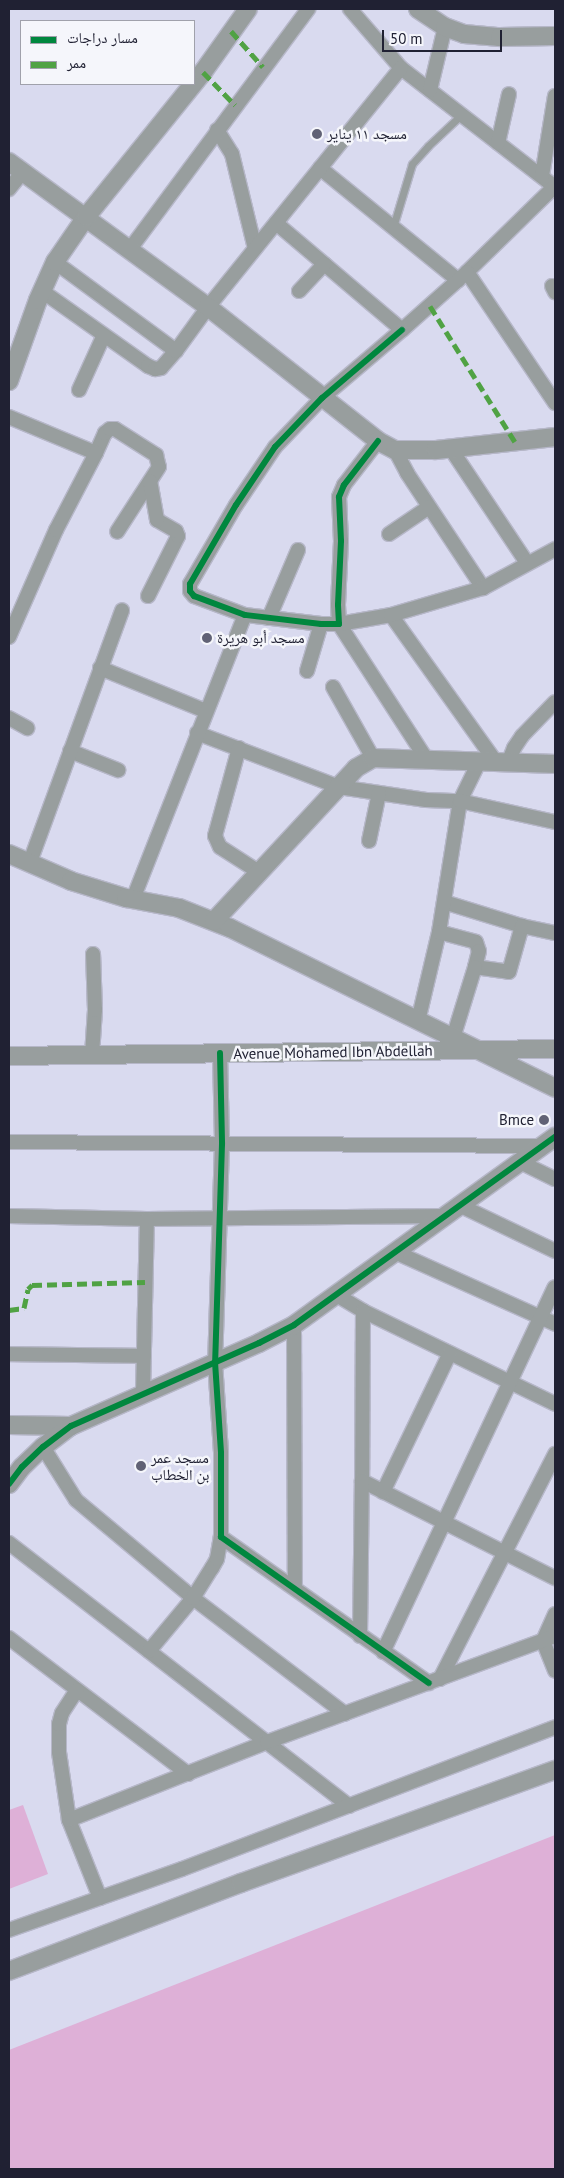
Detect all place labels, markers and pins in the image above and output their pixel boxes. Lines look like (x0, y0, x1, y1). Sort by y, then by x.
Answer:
place label: مسجد ١١ يناير (327, 125, 407, 143)
marker: مسجد ١١ يناير (311, 128, 323, 140)
place label: مسجد أبو هريرة (217, 629, 305, 647)
marker: مسجد أبو هريرة (201, 632, 213, 644)
place label: Bmce (499, 1111, 534, 1129)
marker: Bmce (538, 1114, 550, 1126)
place label: مسجد عمر بن الخطاب (151, 1448, 209, 1483)
marker: مسجد عمر بن الخطاب (135, 1460, 147, 1472)

